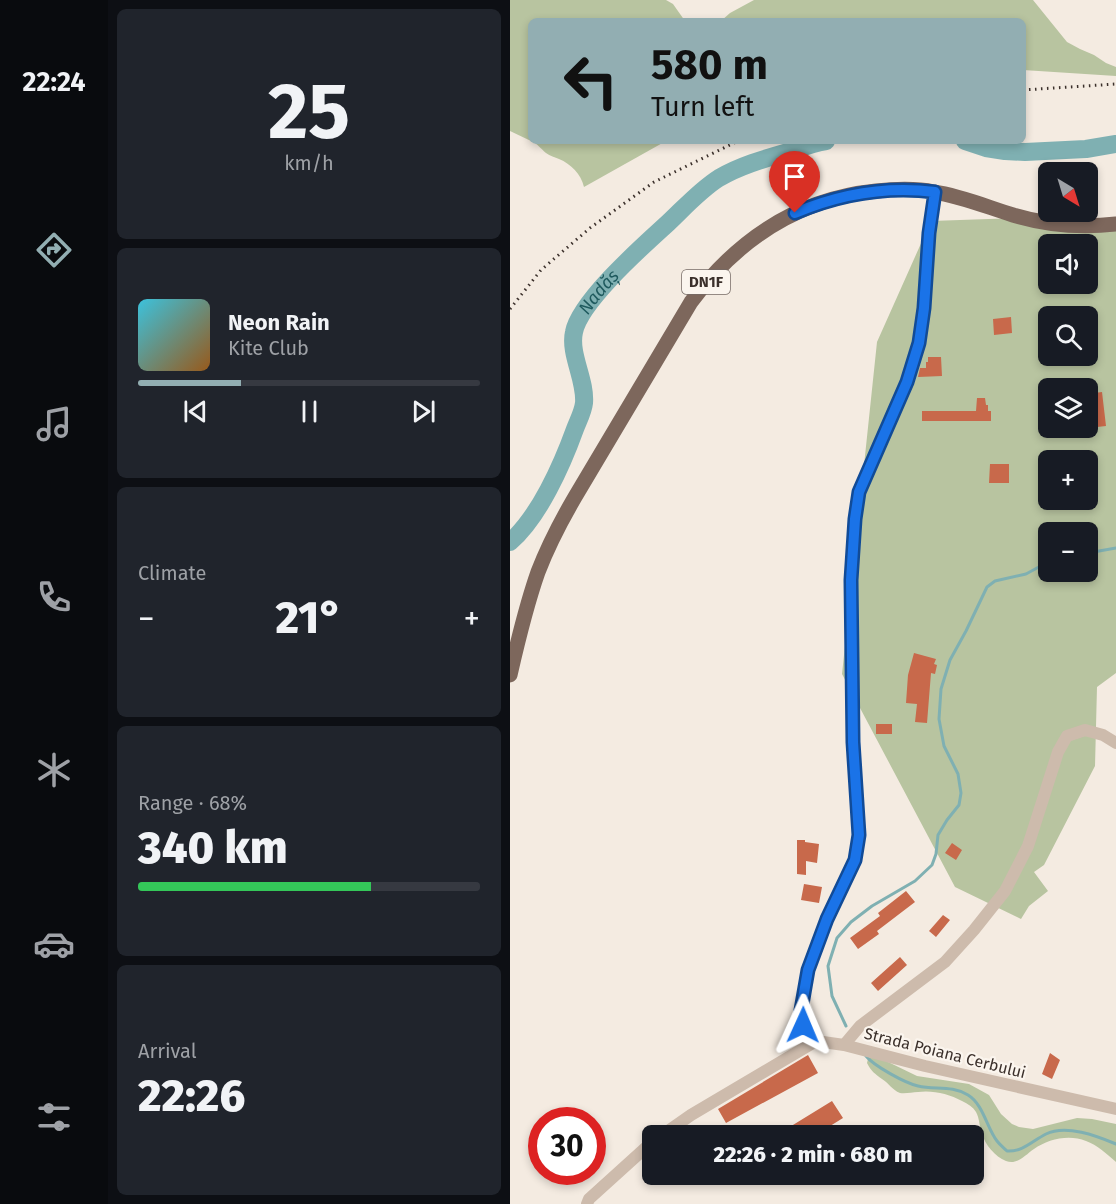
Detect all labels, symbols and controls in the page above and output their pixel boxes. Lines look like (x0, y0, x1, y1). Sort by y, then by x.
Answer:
text: 580 m (651, 40, 768, 90)
icon: left (552, 42, 630, 120)
text: 25 (268, 65, 350, 159)
text: 22:24 (23, 66, 85, 98)
text: Turn left (651, 91, 754, 123)
text: km/h (284, 151, 334, 175)
pin (769, 151, 820, 213)
icon: arrive (778, 160, 811, 193)
north arrow (1038, 162, 1098, 222)
map controls (1038, 162, 1098, 582)
icon: directions (33, 229, 75, 271)
button: sound (1038, 234, 1098, 294)
water label: Nadăș (574, 265, 624, 319)
road number: DN1F (682, 270, 730, 294)
button: search (1038, 306, 1098, 366)
text: Neon Rain (228, 309, 330, 336)
text: Kite Club (228, 336, 309, 360)
button: layers (1038, 378, 1098, 438)
icon: previous (179, 395, 212, 428)
icon: pause (293, 395, 326, 428)
icon: next (407, 395, 440, 428)
icon: music (33, 403, 75, 445)
button: + (1038, 450, 1098, 510)
button: − (1038, 522, 1098, 582)
text: Climate (138, 561, 206, 585)
icon: phone (33, 576, 75, 618)
text: 21° (275, 591, 343, 645)
text: − (138, 599, 155, 639)
text: + (464, 599, 480, 639)
icon: climate (33, 749, 75, 791)
text: Range · 68% (138, 791, 247, 815)
text: 340 km (138, 821, 288, 875)
icon: car (33, 923, 75, 965)
position arrow (771, 993, 835, 1057)
street label: Strada Poiana Cerbului (862, 1024, 1028, 1082)
text: Arrival (138, 1039, 197, 1063)
text: 22:26 (138, 1069, 245, 1123)
icon: filters (33, 1096, 75, 1138)
speed limit sign: 30 (528, 1107, 606, 1185)
text: 22:26 · 2 min · 680 m (713, 1141, 913, 1168)

